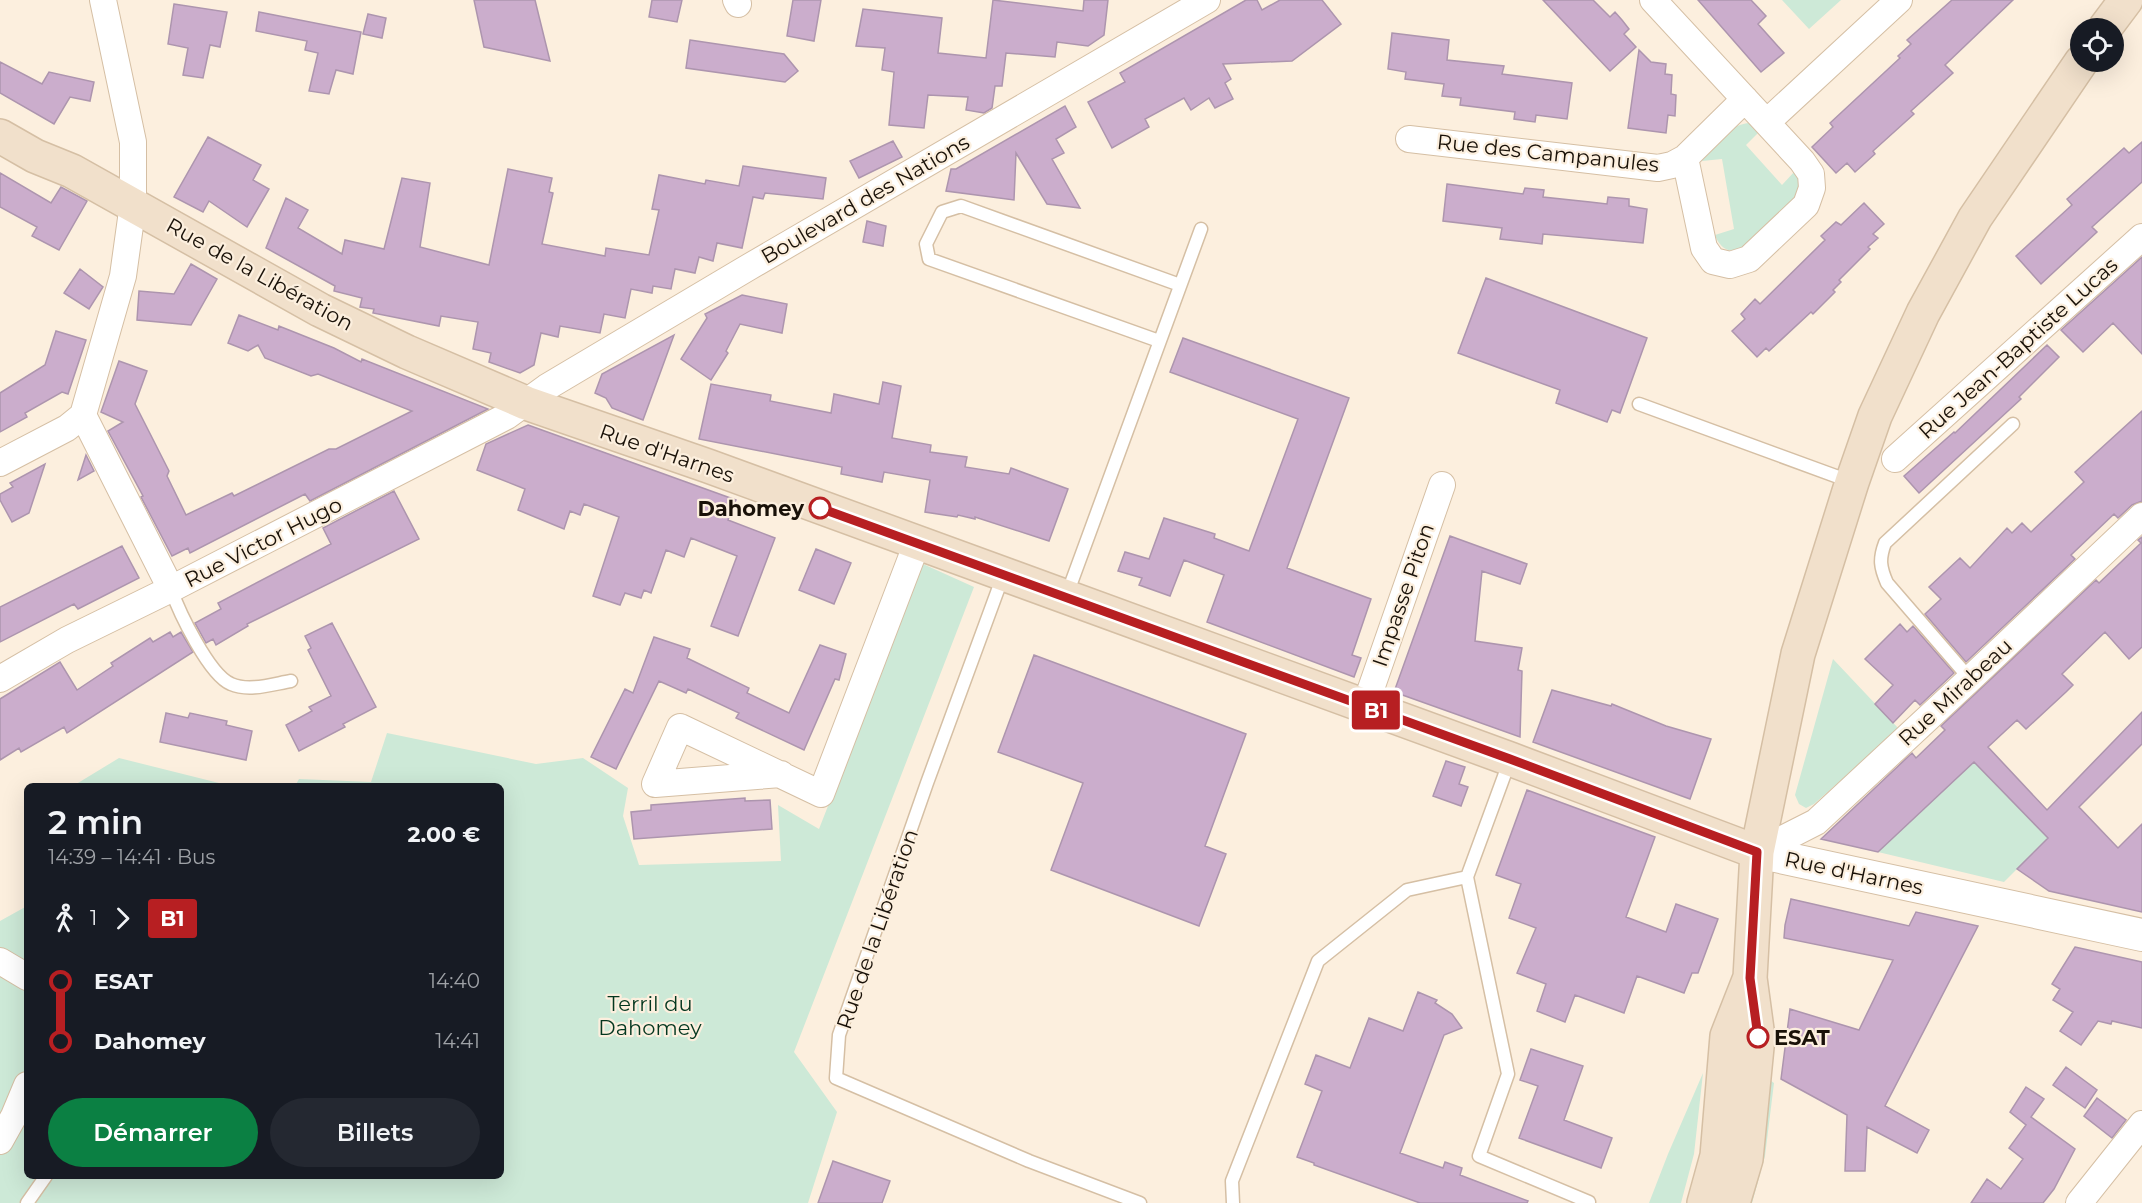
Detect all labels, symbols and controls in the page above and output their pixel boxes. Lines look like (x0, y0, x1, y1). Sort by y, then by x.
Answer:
map controls (2070, 18, 2124, 72)
button: locate (2070, 18, 2124, 72)
street label: Boulevard des Nations (756, 129, 974, 269)
street label: Rue des Campanules (1436, 129, 1660, 177)
street label: Rue de la Libération (162, 212, 358, 336)
street label: Rue Jean-Baptiste Lucas (1913, 252, 2123, 444)
street label: Rue d'Harnes (596, 418, 738, 488)
street label: Rue Victor Hugo (180, 492, 346, 592)
place label: Dahomey (697, 496, 804, 521)
marker: Dahomey (809, 497, 831, 519)
street label: Impasse Piton (1367, 520, 1439, 670)
street label: Rue Mirabeau (1893, 633, 2017, 751)
line badge: B1 (1349, 690, 1403, 730)
text: B1 (1364, 698, 1388, 723)
text: 2 min (48, 802, 143, 842)
text: 2.00 € (407, 821, 480, 848)
street label: Rue de la Libération (831, 826, 923, 1032)
text: 14:39 – 14:41 · Bus (48, 845, 215, 869)
street label: Rue d'Harnes (1783, 846, 1925, 900)
icon: walk (48, 902, 81, 935)
icon: forward (106, 902, 139, 935)
text: 1 (90, 906, 97, 930)
text: B1 (160, 906, 185, 931)
text: ESAT (94, 968, 152, 995)
text: 14:40 (429, 969, 480, 993)
park label: Terril du Dahomey (598, 991, 702, 1040)
place label: ESAT (1774, 1025, 1830, 1050)
marker: ESAT (1747, 1026, 1769, 1048)
text: Dahomey (94, 1028, 206, 1055)
text: 14:41 (435, 1029, 480, 1053)
button: Démarrer (48, 1098, 258, 1167)
button: Billets (270, 1098, 480, 1167)

